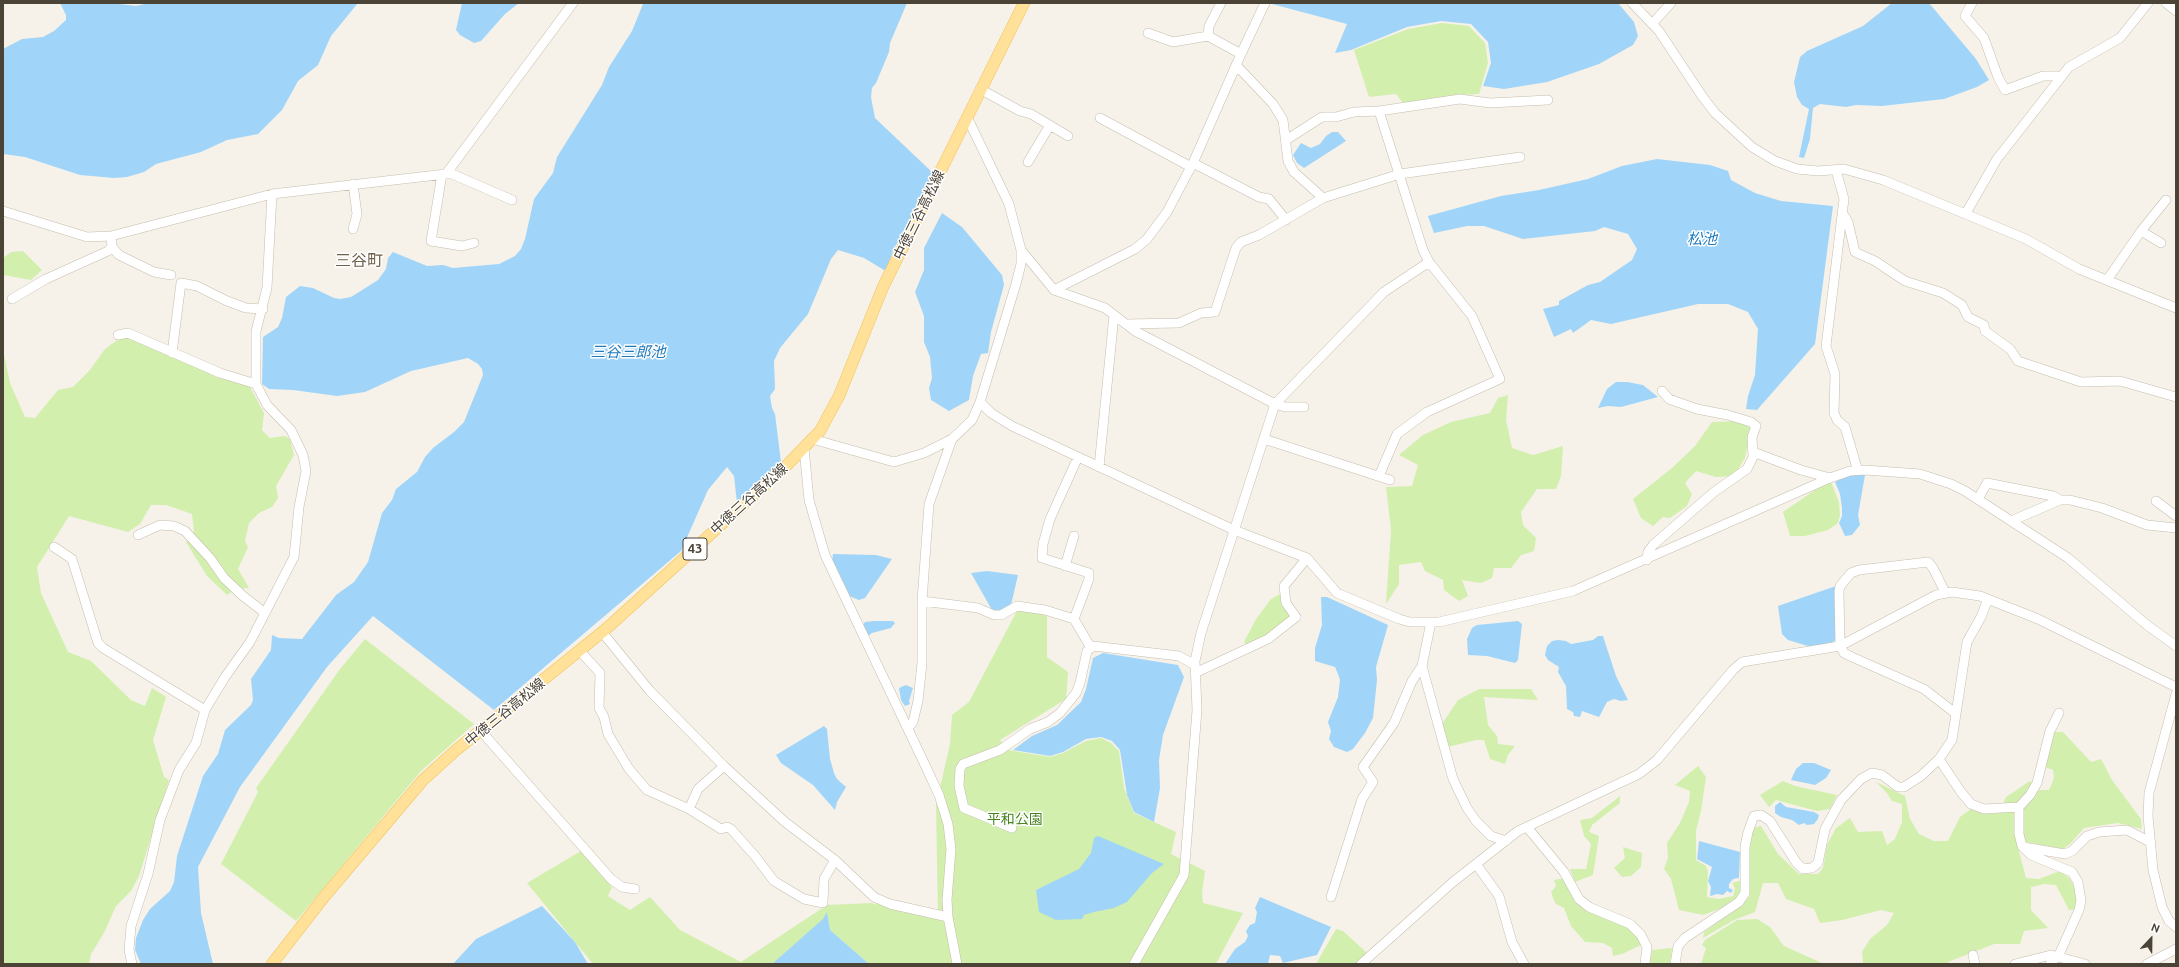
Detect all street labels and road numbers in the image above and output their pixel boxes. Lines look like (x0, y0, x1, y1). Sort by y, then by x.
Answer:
street label: 中徳三谷高松線 (890, 167, 948, 263)
street label: 中徳三谷高松線 (707, 460, 791, 538)
road number: 43 (683, 538, 707, 560)
street label: 中徳三谷高松線 (462, 675, 548, 749)

